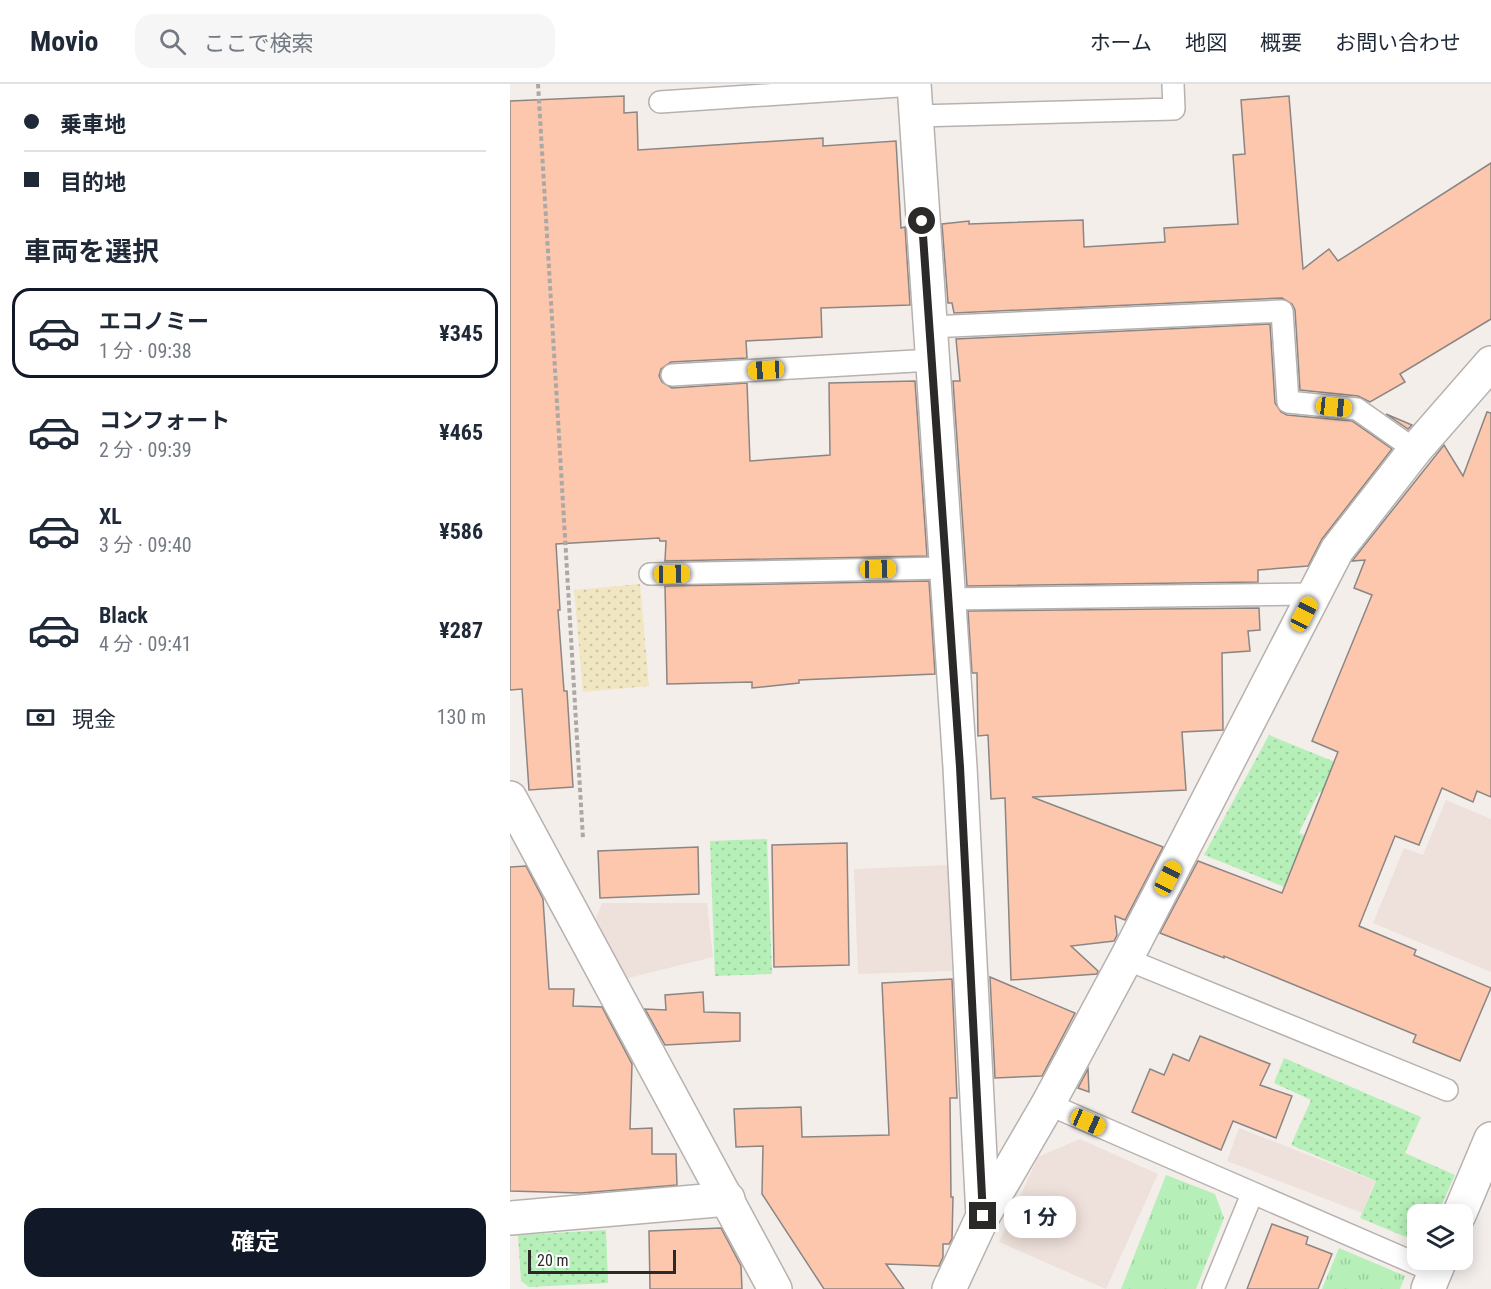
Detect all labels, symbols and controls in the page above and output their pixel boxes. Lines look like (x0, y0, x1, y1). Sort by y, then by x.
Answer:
search box (135, 14, 555, 68)
text: Movio (30, 25, 99, 58)
icon: search (156, 25, 189, 58)
text: ここで検索 (204, 31, 314, 56)
text: ホーム (1090, 31, 1152, 55)
text: 地図 (1185, 31, 1227, 55)
text: 概要 (1260, 31, 1302, 55)
text: お問い合わせ (1335, 31, 1461, 55)
text: 乗車地 (60, 112, 126, 137)
text: 目的地 (60, 170, 126, 195)
route start (908, 207, 935, 234)
text: 車両を選択 (24, 236, 159, 268)
icon: car (27, 306, 81, 360)
text: エコノミー (99, 309, 209, 334)
text: ¥345 (439, 321, 483, 346)
text: 1 分 · 09:38 (99, 339, 192, 363)
car (748, 360, 784, 380)
car (1315, 396, 1353, 418)
icon: car (27, 405, 81, 459)
text: コンフォート (99, 408, 230, 433)
text: ¥465 (439, 420, 483, 445)
text: 2 分 · 09:39 (99, 438, 192, 462)
icon: car (27, 504, 81, 558)
text: XL (99, 504, 122, 529)
text: ¥586 (439, 519, 483, 544)
text: 3 分 · 09:40 (99, 533, 192, 557)
car (860, 560, 896, 578)
car (654, 565, 690, 583)
car (1288, 594, 1320, 634)
icon: car (27, 603, 81, 657)
text: Black (99, 603, 148, 628)
text: ¥287 (439, 618, 483, 643)
text: 4 分 · 09:41 (99, 632, 192, 656)
icon: cash (24, 701, 57, 734)
text: 130 m (437, 705, 486, 729)
text: 現金 (72, 707, 116, 732)
car (1152, 858, 1184, 898)
car (1068, 1106, 1108, 1138)
callout: 1 分 (1004, 1195, 1076, 1237)
route end (969, 1202, 996, 1229)
map controls (1407, 1204, 1473, 1270)
button: layers (1407, 1204, 1473, 1270)
text: 1 分 (1023, 1205, 1057, 1229)
button: 確定 (24, 1208, 486, 1277)
scale bar (528, 1247, 676, 1274)
text: 20 m (537, 1251, 569, 1270)

